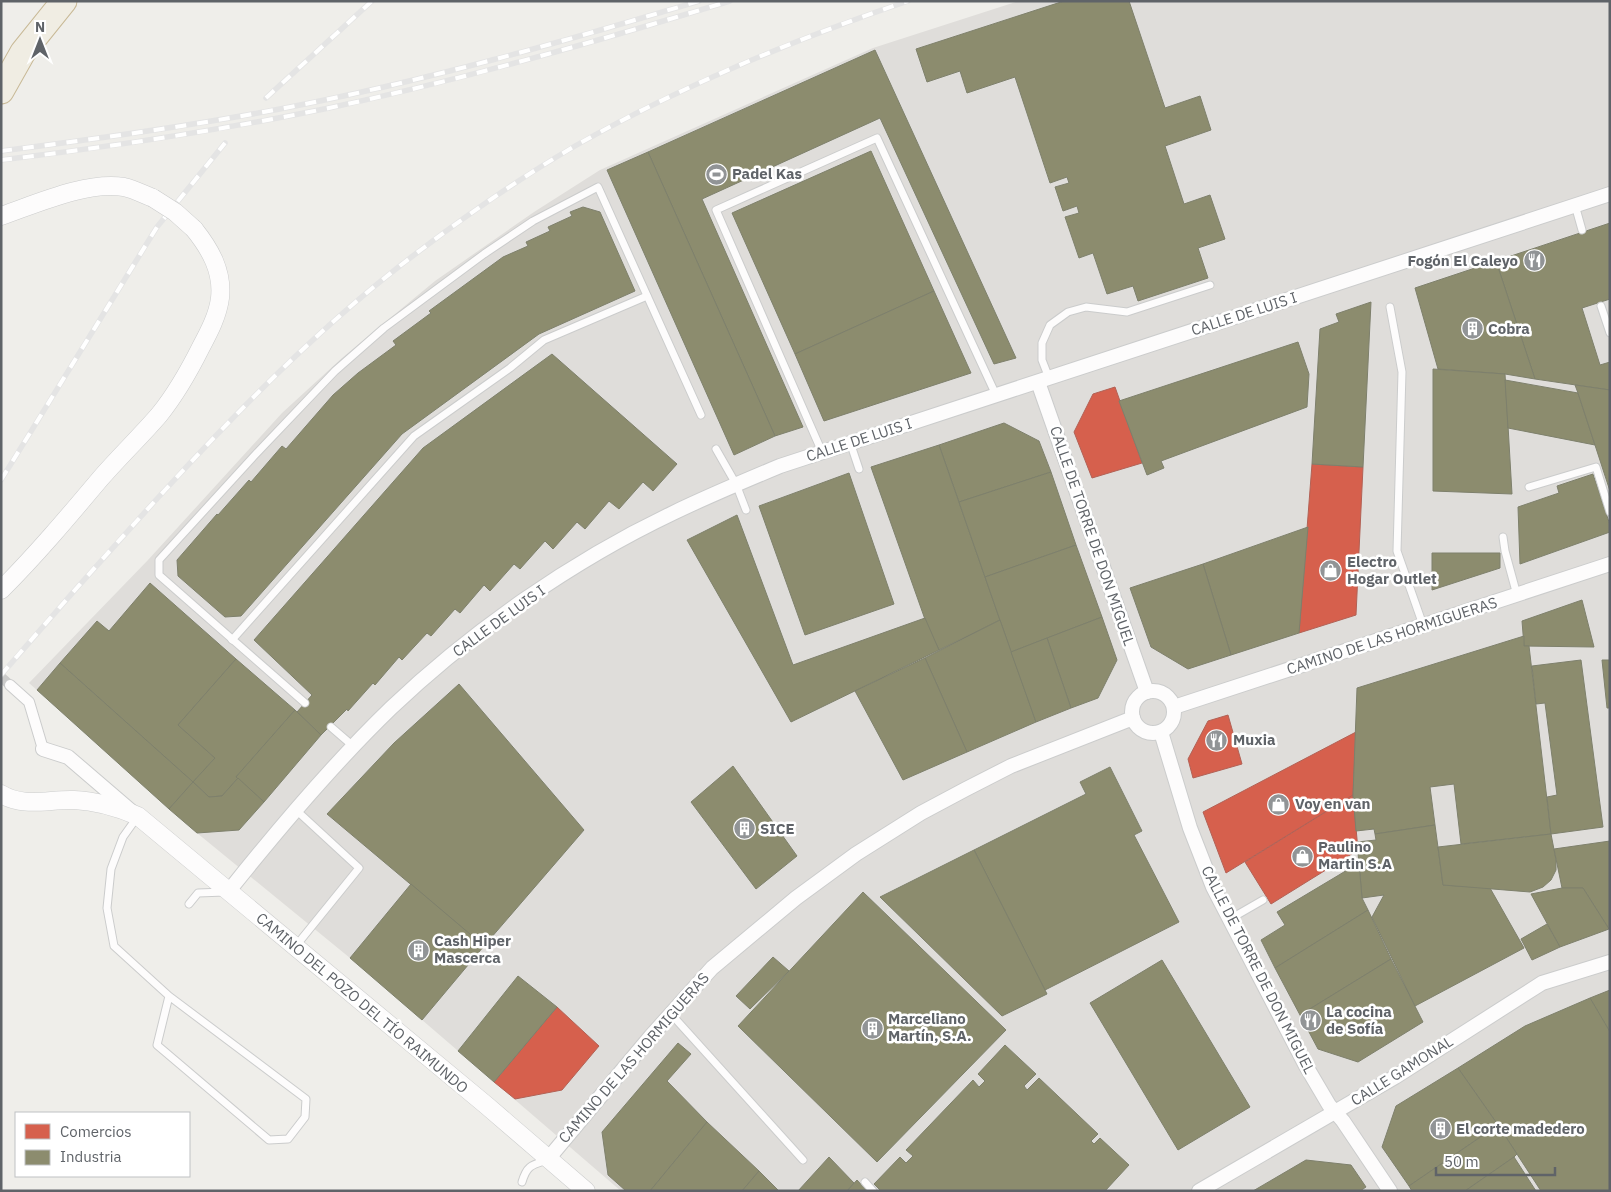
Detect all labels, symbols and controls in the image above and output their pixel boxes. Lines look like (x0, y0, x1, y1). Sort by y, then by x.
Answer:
north arrow (15, 15, 65, 65)
text: N (35, 18, 45, 36)
sports icon: Padel Kas (704, 162, 728, 186)
place label: Padel Kas (732, 164, 803, 183)
restaurant icon: Fogón El Caleyo (1522, 249, 1546, 273)
place label: Fogón El Caleyo (1407, 251, 1518, 270)
street label: CALLE DE LUIS I (1189, 287, 1299, 340)
building icon: Cobra (1460, 317, 1484, 341)
place label: Cobra (1488, 319, 1530, 338)
street label: CALLE DE LUIS I (804, 413, 914, 466)
street label: CALLE DE TORRE DE DON MIGUEL (1046, 423, 1139, 649)
place label: Electro Hogar Outlet (1347, 552, 1437, 588)
shop icon: Electro Hogar Outlet (1319, 559, 1343, 583)
street label: CALLE DE LUIS I (449, 581, 549, 661)
street label: CAMINO DE LAS HORMIGUERAS (1284, 592, 1499, 679)
restaurant icon: Muxia (1205, 728, 1229, 752)
place label: Muxia (1233, 730, 1276, 749)
shop icon: Voy en van (1267, 792, 1291, 816)
place label: Voy en van (1295, 794, 1370, 813)
building icon: SICE (732, 817, 756, 841)
place label: SICE (760, 819, 795, 838)
place label: Paulino Martin S.A (1318, 837, 1392, 873)
shop icon: Paulino Martin S.A (1290, 844, 1314, 868)
street label: CALLE DE TORRE DE DON MIGUEL (1197, 862, 1320, 1078)
street label: CAMINO DEL POZO DEL TÍO RAIMUNDO (252, 908, 472, 1097)
place label: Cash Hiper Mascerca (434, 931, 511, 967)
building icon: Cash Hiper Mascerca (406, 938, 430, 962)
street label: CAMINO DE LAS HORMIGUERAS (554, 968, 713, 1147)
place label: La cocina de Sofía (1326, 1002, 1392, 1038)
place label: Marceliano Martín, S.A. (888, 1009, 972, 1045)
restaurant icon: La cocina de Sofía (1298, 1009, 1322, 1033)
building icon: Marceliano Martín, S.A. (860, 1016, 884, 1040)
street label: CALLE GAMONAL (1347, 1031, 1457, 1110)
legend (15, 1112, 190, 1177)
building icon: El corte madedero (1428, 1117, 1452, 1141)
place label: El corte madedero (1456, 1119, 1585, 1138)
text: Comercios (60, 1122, 131, 1141)
scale bar (1436, 1144, 1555, 1176)
text: Industria (60, 1147, 121, 1166)
text: 50 m (1444, 1152, 1479, 1171)

